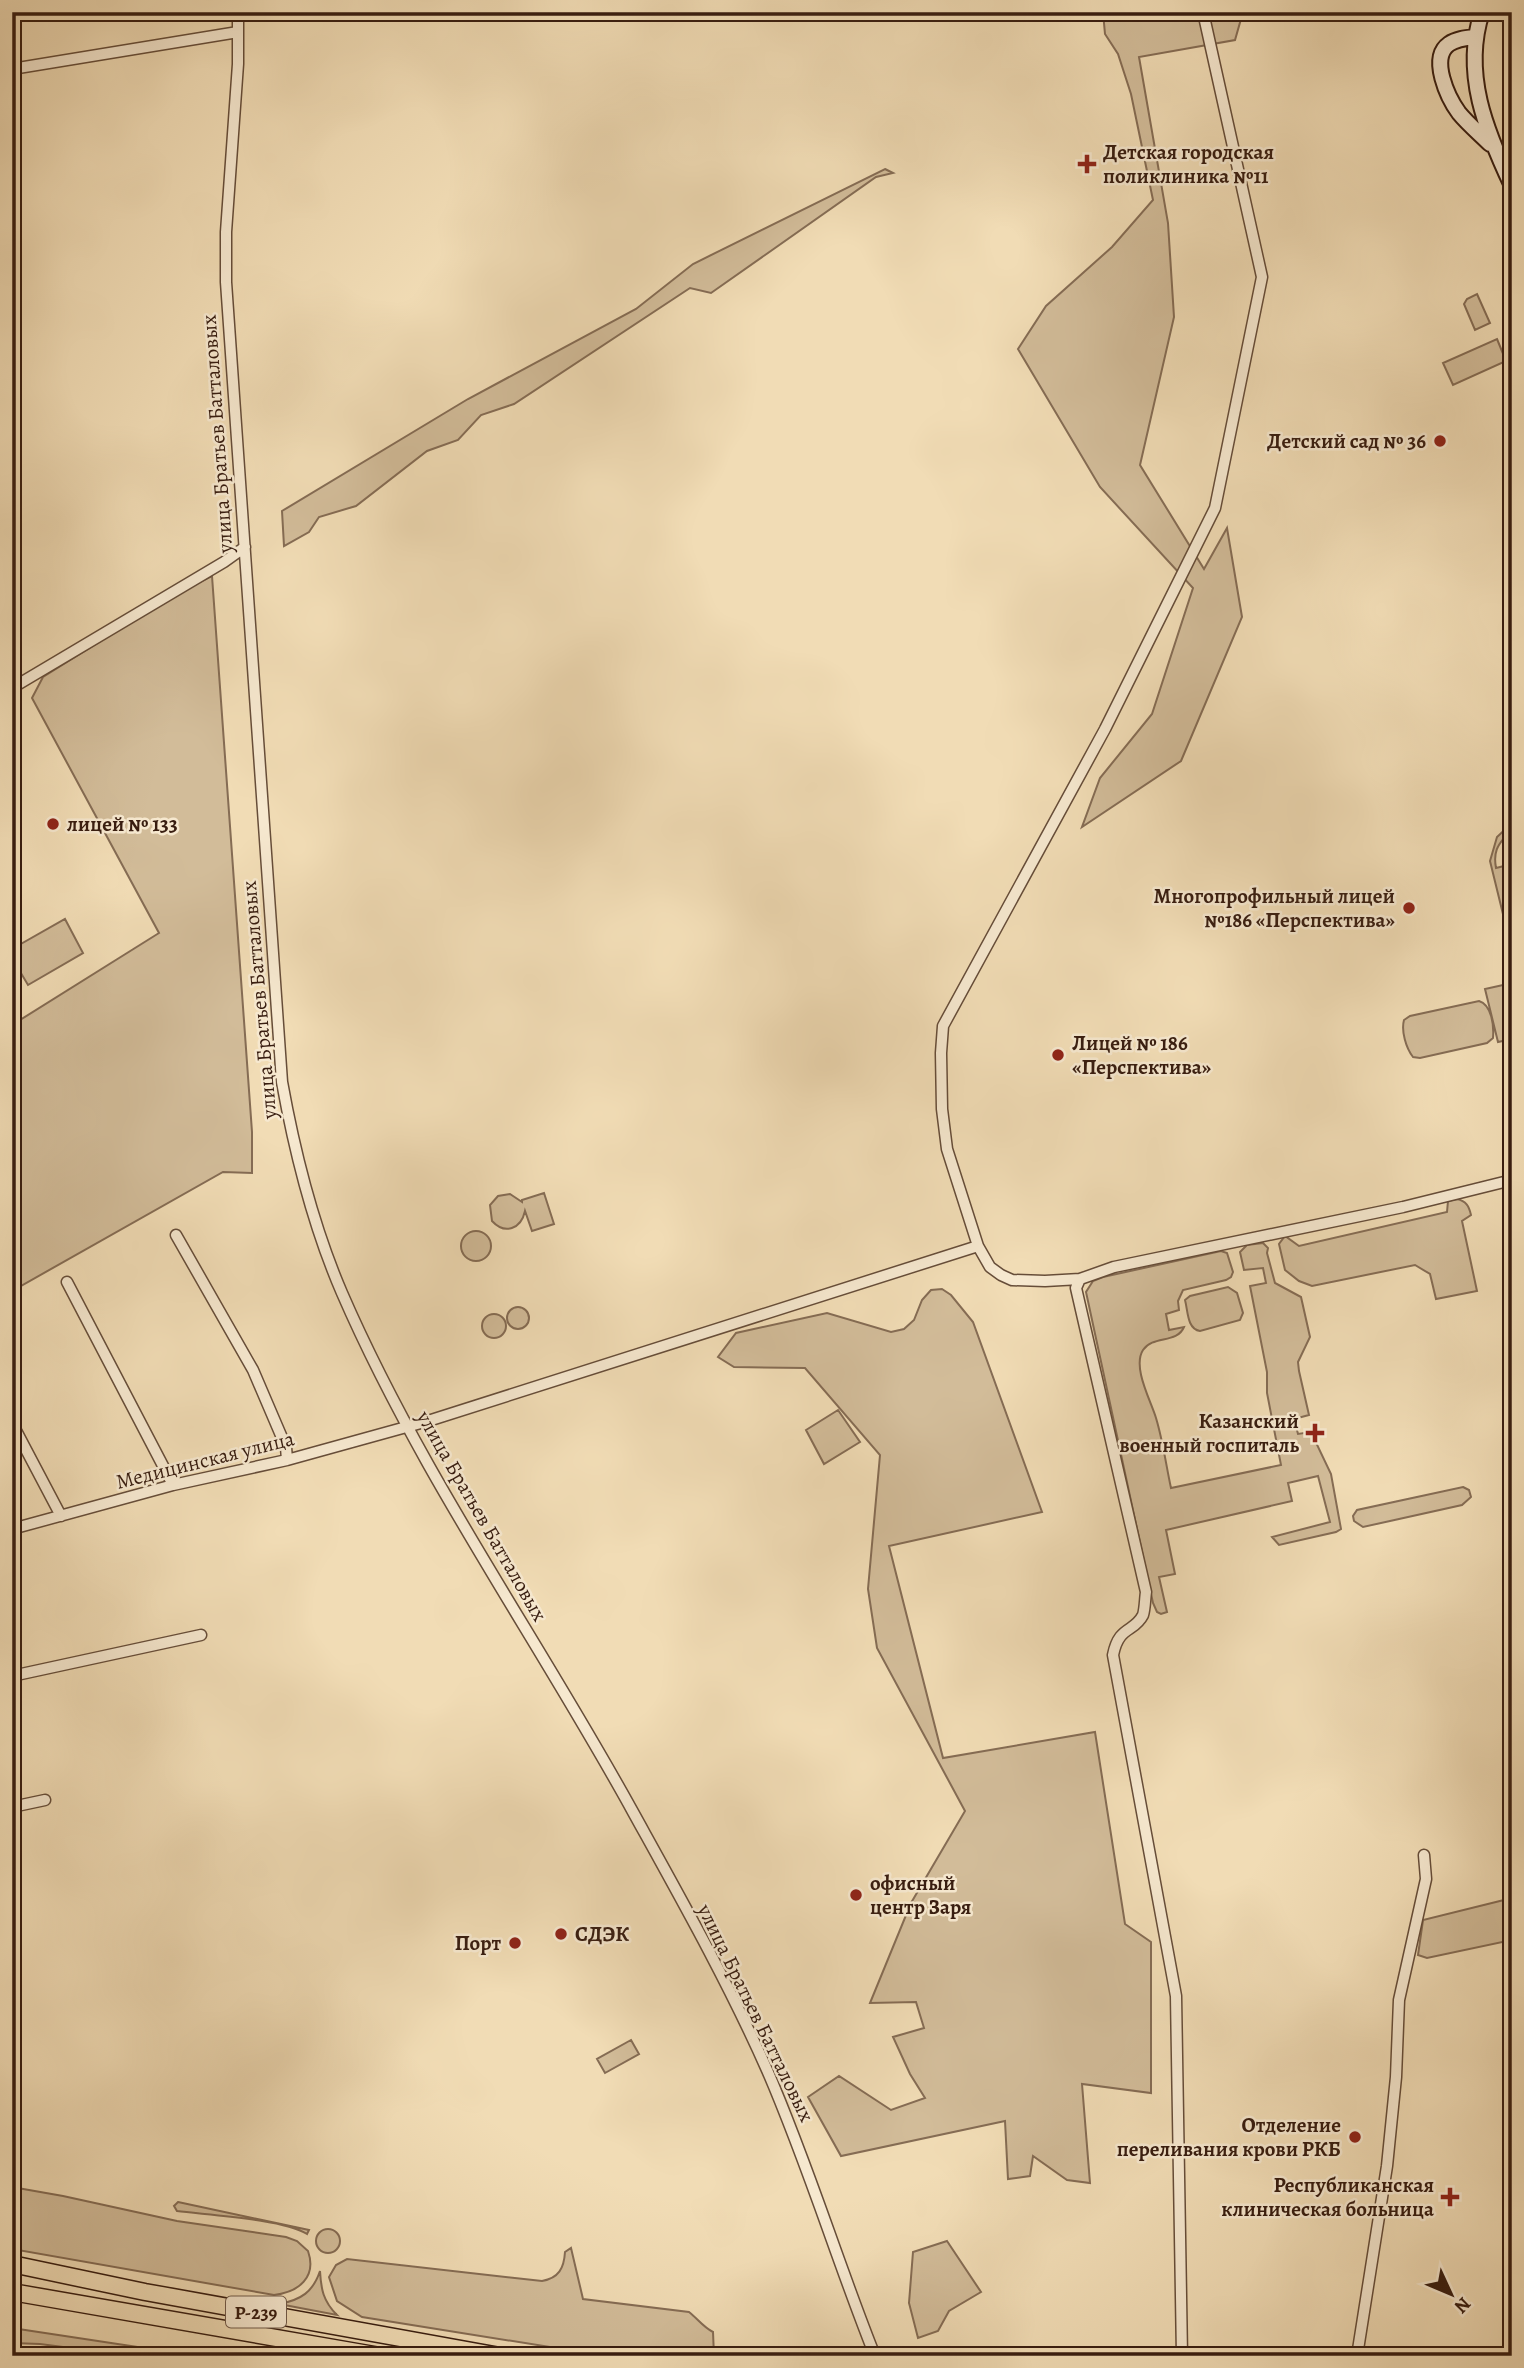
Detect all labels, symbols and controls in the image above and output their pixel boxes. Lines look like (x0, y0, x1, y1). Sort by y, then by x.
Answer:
place label: Детская городская поликлиника №11 (1103, 138, 1274, 190)
marker: Детская городская поликлиника №11 (1077, 154, 1097, 174)
street label: улица Братьев Батталовых (195, 313, 239, 555)
place label: Детский сад № 36 (1267, 427, 1426, 455)
marker: Детский сад № 36 (1432, 433, 1448, 449)
place label: лицей № 133 (66, 810, 178, 838)
marker: лицей № 133 (45, 816, 61, 832)
street label: улица Братьев Батталовых (235, 879, 283, 1121)
place label: Многопрофильный лицей №186 «Перспектива» (1154, 882, 1395, 934)
marker: Многопрофильный лицей №186 «Перспектива» (1401, 900, 1417, 916)
place label: Лицей № 186 «Перспектива» (1072, 1029, 1211, 1081)
marker: Лицей № 186 «Перспектива» (1050, 1047, 1066, 1063)
street label: улица Братьев Батталовых (410, 1405, 554, 1627)
place label: Казанский военный госпиталь (1119, 1407, 1299, 1459)
marker: Казанский военный госпиталь (1305, 1423, 1325, 1443)
street label: Медицинская улица (113, 1424, 297, 1496)
place label: офисный центр Заря (870, 1869, 971, 1921)
marker: офисный центр Заря (848, 1887, 864, 1903)
street label: улица Братьев Батталовых (691, 1899, 821, 2127)
place label: СДЭК (575, 1920, 629, 1948)
marker: СДЭК (553, 1926, 569, 1942)
place label: Порт (455, 1929, 501, 1957)
marker: Порт (507, 1935, 523, 1951)
place label: Отделение переливания крови РКБ (1117, 2111, 1341, 2163)
marker: Отделение переливания крови РКБ (1347, 2129, 1363, 2145)
place label: Республиканская клиническая больница (1221, 2171, 1434, 2223)
marker: Республиканская клиническая больница (1440, 2187, 1460, 2207)
north arrow (1416, 2260, 1486, 2330)
text: N (1448, 2291, 1477, 2319)
road number: Р-239 (226, 2296, 286, 2328)

